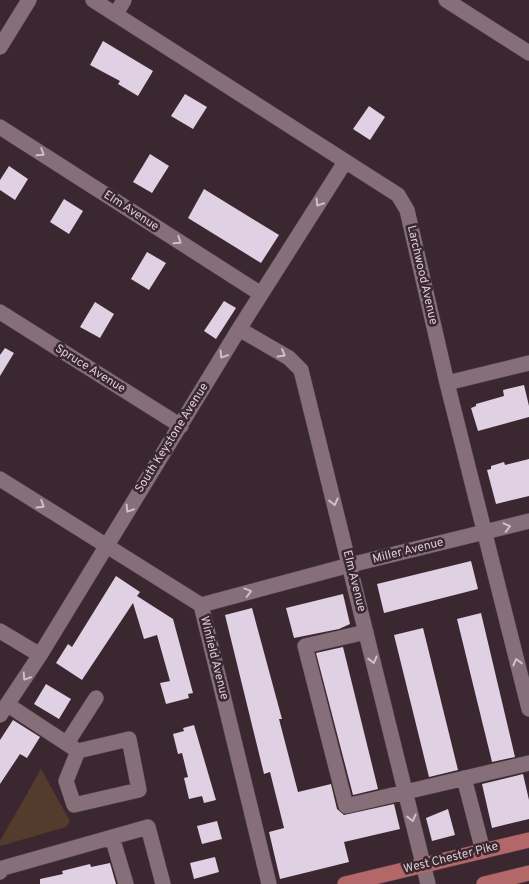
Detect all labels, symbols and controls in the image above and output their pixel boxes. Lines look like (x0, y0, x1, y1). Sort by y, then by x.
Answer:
one-way arrow (35, 147, 45, 156)
street label: Elm Avenue (100, 187, 162, 235)
one-way arrow (316, 197, 325, 207)
street label: Larchwood Avenue (403, 224, 441, 326)
one-way arrow (172, 235, 181, 244)
street label: Spruce Avenue (52, 341, 128, 397)
one-way arrow (276, 347, 285, 357)
one-way arrow (220, 350, 230, 359)
street label: South Keystone Avenue (132, 380, 212, 496)
one-way arrow (328, 498, 339, 507)
one-way arrow (36, 499, 45, 508)
one-way arrow (125, 503, 135, 512)
one-way arrow (503, 522, 511, 532)
street label: Miller Avenue (371, 534, 445, 568)
street label: Elm Avenue (339, 549, 369, 613)
one-way arrow (244, 588, 252, 598)
street label: Winfield Avenue (196, 614, 232, 702)
one-way arrow (367, 656, 378, 665)
one-way arrow (512, 657, 523, 666)
one-way arrow (22, 672, 32, 681)
one-way arrow (406, 814, 416, 822)
street label: West Chester Pike (402, 838, 500, 878)

